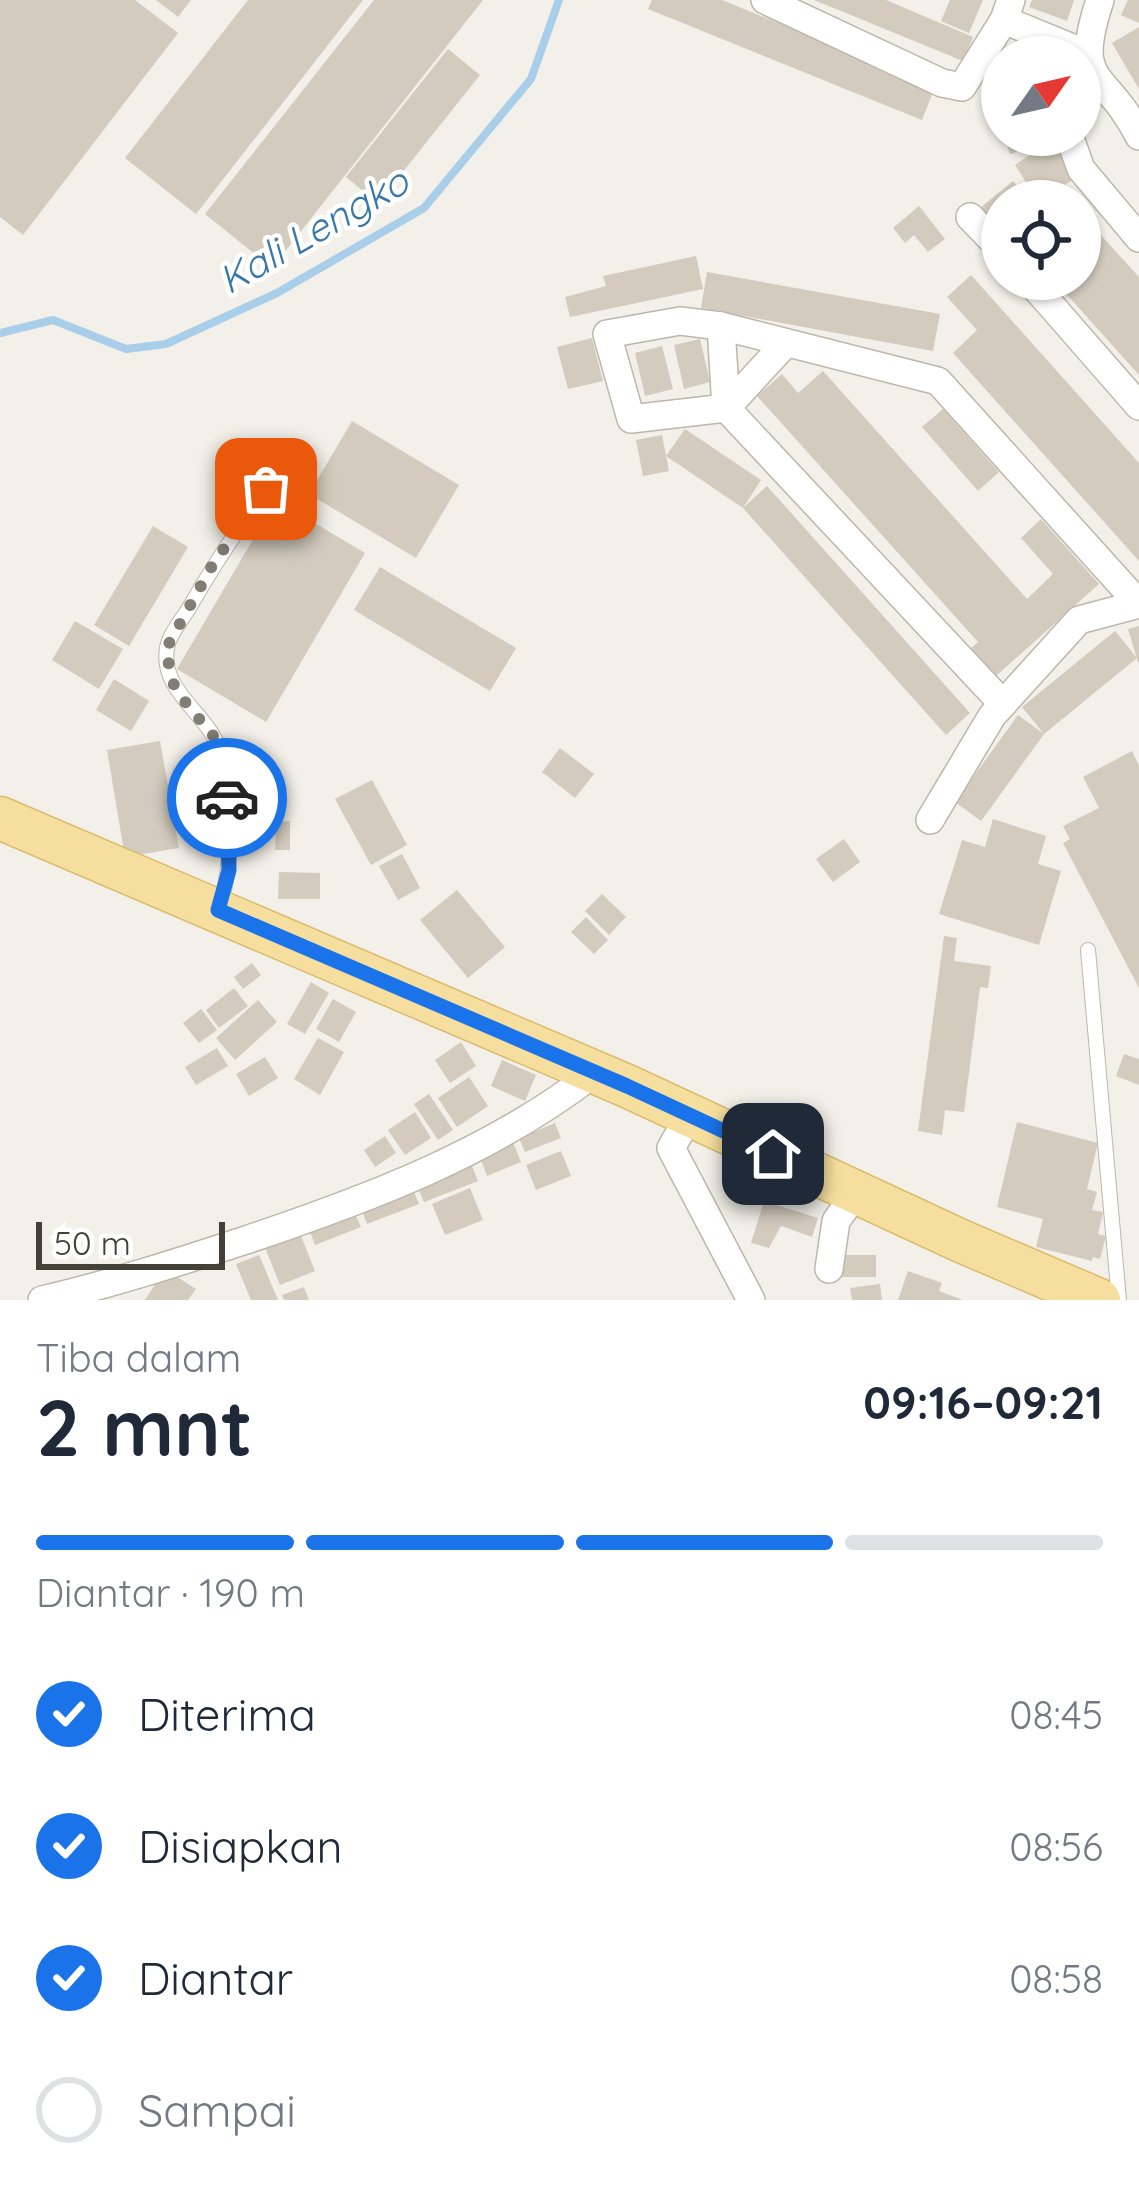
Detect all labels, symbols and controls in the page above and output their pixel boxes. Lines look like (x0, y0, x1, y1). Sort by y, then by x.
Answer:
north arrow (981, 36, 1101, 156)
map controls (981, 36, 1101, 300)
water label: Kali Lengko (209, 155, 418, 304)
button: locate (981, 180, 1101, 300)
pin (215, 438, 317, 540)
icon: bag (233, 456, 299, 522)
courier (167, 738, 287, 858)
icon: car (194, 765, 260, 831)
pin (722, 1103, 824, 1205)
icon: home (740, 1121, 806, 1187)
scale bar (36, 1216, 225, 1269)
text: 50 m (54, 1222, 131, 1263)
text: Tiba dalam (36, 1333, 241, 1382)
text: 09:16–09:21 (863, 1374, 1103, 1430)
text: 2 mnt (36, 1378, 253, 1476)
text: Diantar · 190 m (36, 1568, 305, 1617)
icon: check (36, 1681, 102, 1747)
text: Diterima (138, 1686, 316, 1742)
text: 08:45 (1009, 1690, 1103, 1739)
icon: check (36, 1813, 102, 1879)
text: Disiapkan (138, 1818, 342, 1874)
text: 08:56 (1009, 1822, 1103, 1871)
icon: check (36, 1945, 102, 2011)
text: Diantar (138, 1950, 293, 2006)
text: 08:58 (1009, 1954, 1103, 2003)
text: Sampai (138, 2082, 296, 2138)

